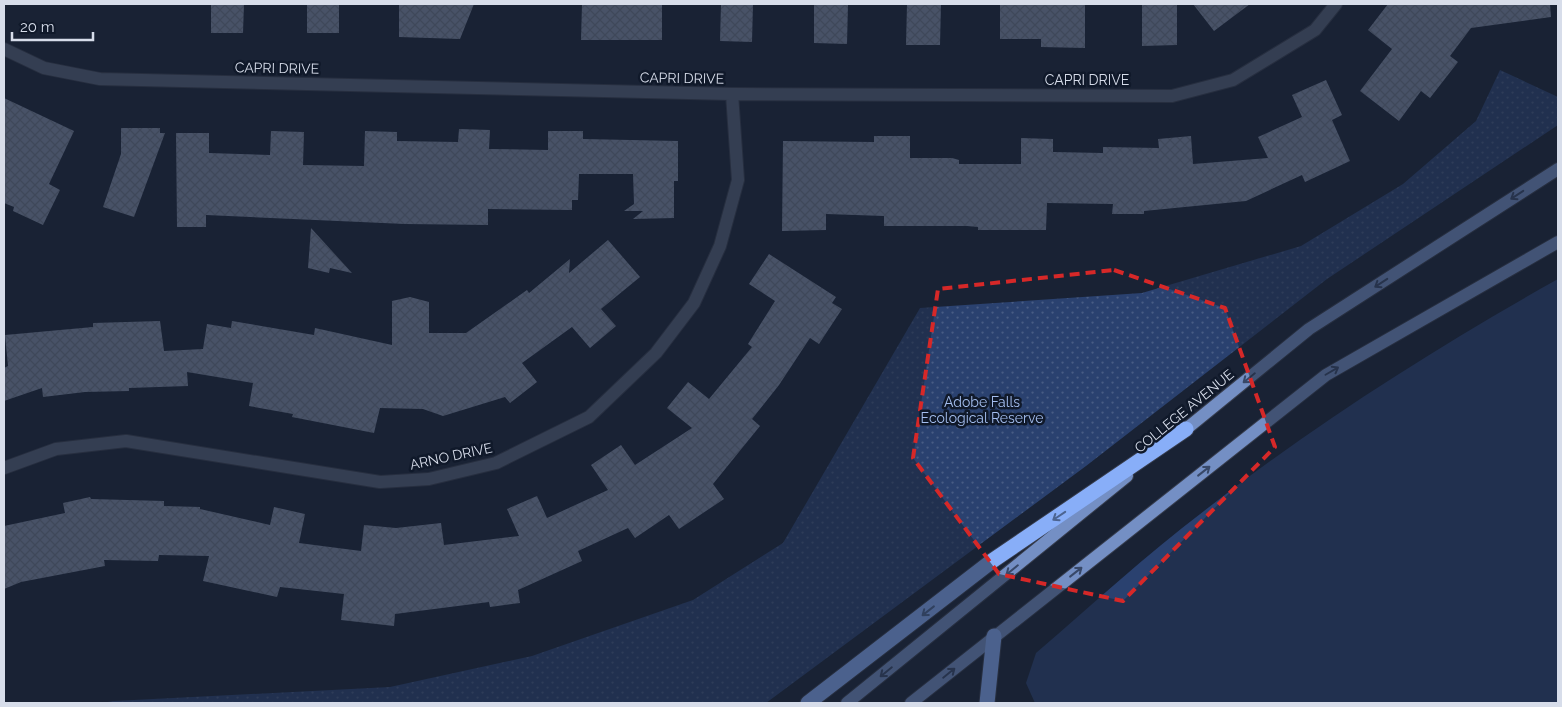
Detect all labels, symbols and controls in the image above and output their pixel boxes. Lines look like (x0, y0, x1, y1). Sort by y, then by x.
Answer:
scale bar (12, 10, 94, 42)
text: 20 m (20, 18, 55, 36)
street label: CAPRI DRIVE (235, 59, 319, 77)
street label: CAPRI DRIVE (640, 69, 724, 87)
street label: CAPRI DRIVE (1045, 72, 1129, 88)
one-way arrow (1511, 191, 1525, 201)
one-way arrow (1374, 279, 1388, 289)
street label: COLLEGE AVENUE (1131, 366, 1237, 456)
one-way arrow (1325, 366, 1339, 376)
one-way arrow (1243, 373, 1256, 384)
park label: Adobe Falls Ecological Reserve (921, 394, 1043, 426)
street label: ARNO DRIVE (408, 439, 494, 473)
one-way arrow (1197, 466, 1210, 477)
one-way arrow (1052, 510, 1066, 521)
one-way arrow (1006, 564, 1019, 575)
one-way arrow (1070, 566, 1083, 577)
one-way arrow (921, 605, 934, 616)
one-way arrow (880, 666, 893, 677)
one-way arrow (942, 667, 955, 678)

